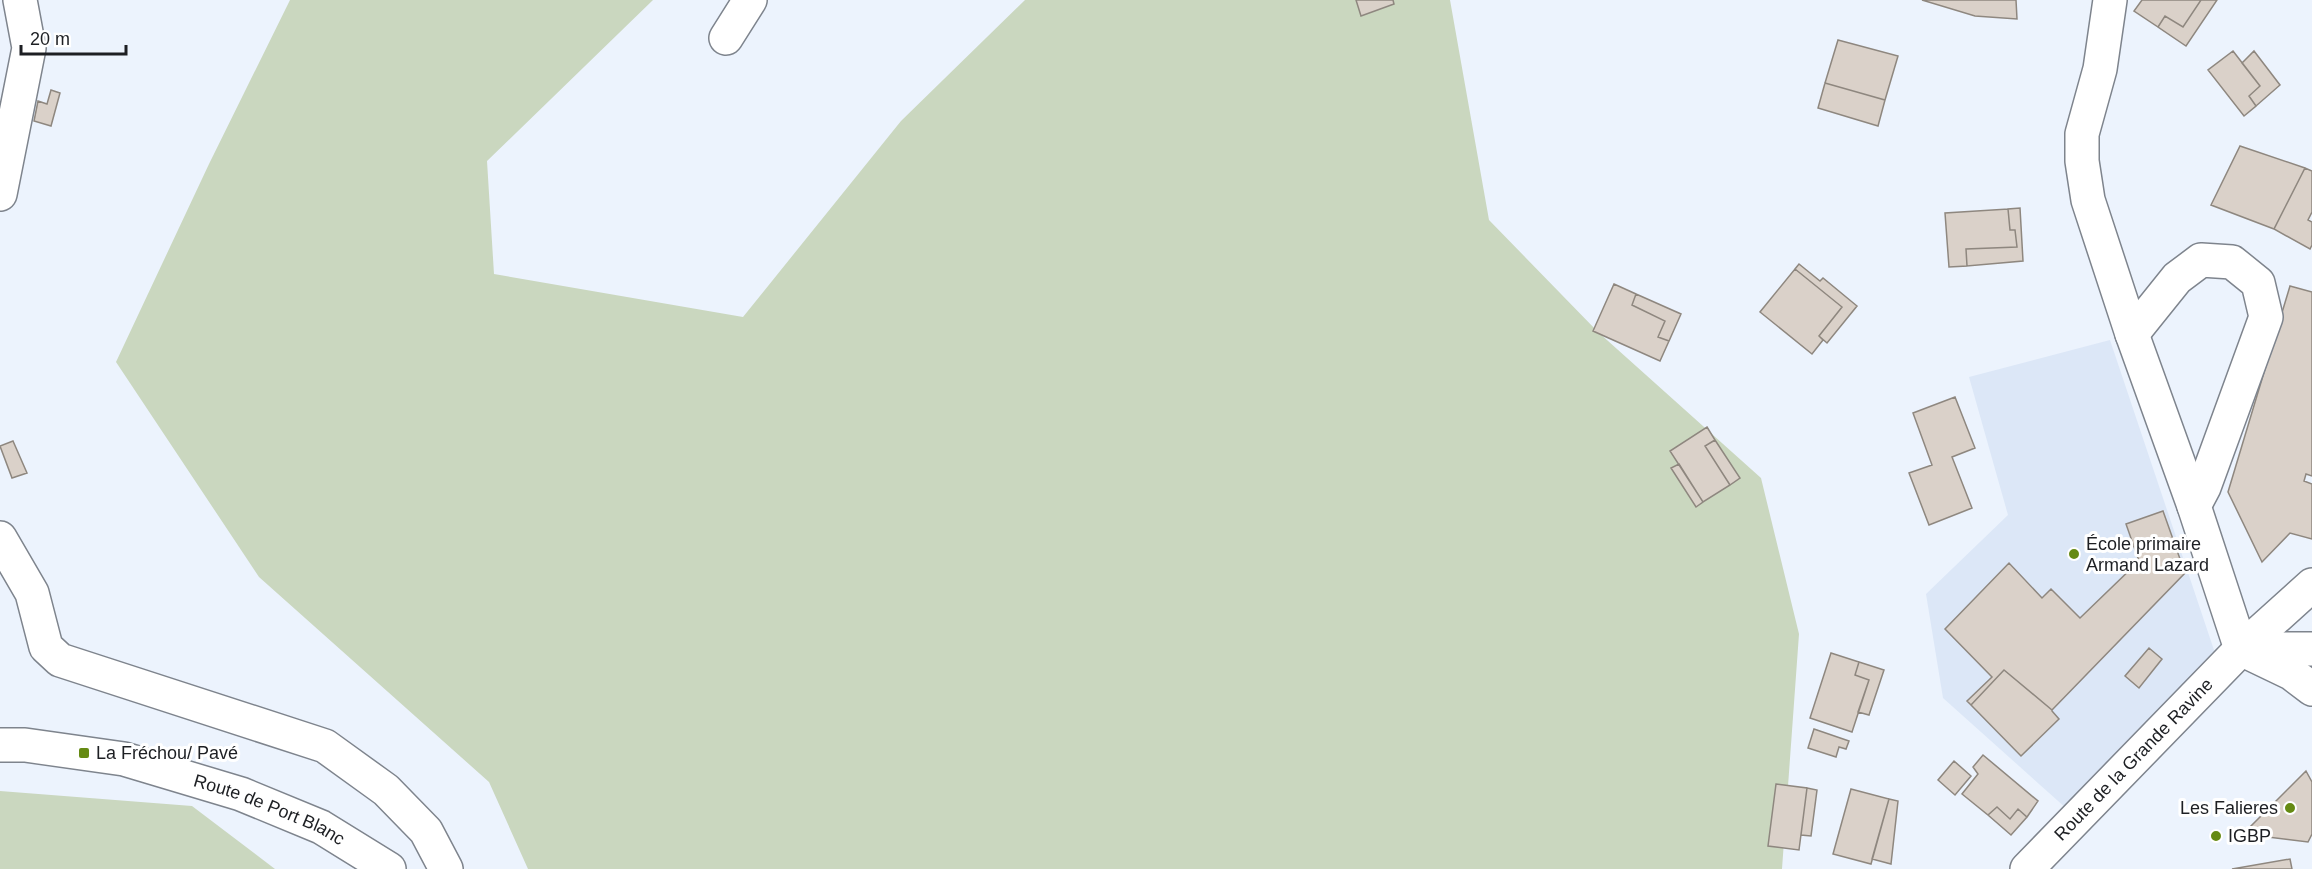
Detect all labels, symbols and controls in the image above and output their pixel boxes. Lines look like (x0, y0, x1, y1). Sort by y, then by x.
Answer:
scale bar (21, 18, 126, 56)
text: 20 m (30, 29, 70, 49)
place label: École primaire Armand Lazard (2086, 534, 2209, 575)
marker: École primaire Armand Lazard (2067, 547, 2081, 561)
street label: Route de la Grande Ravine (2050, 674, 2217, 845)
place label: La Fréchou/ Pavé (96, 743, 238, 763)
marker: La Fréchou/ Pavé (77, 746, 91, 760)
street label: Route de Port Blanc (191, 770, 348, 849)
place label: Les Falieres (2180, 798, 2278, 818)
marker: Les Falieres (2283, 801, 2297, 815)
place label: IGBP (2228, 826, 2271, 846)
marker: IGBP (2209, 829, 2223, 843)

